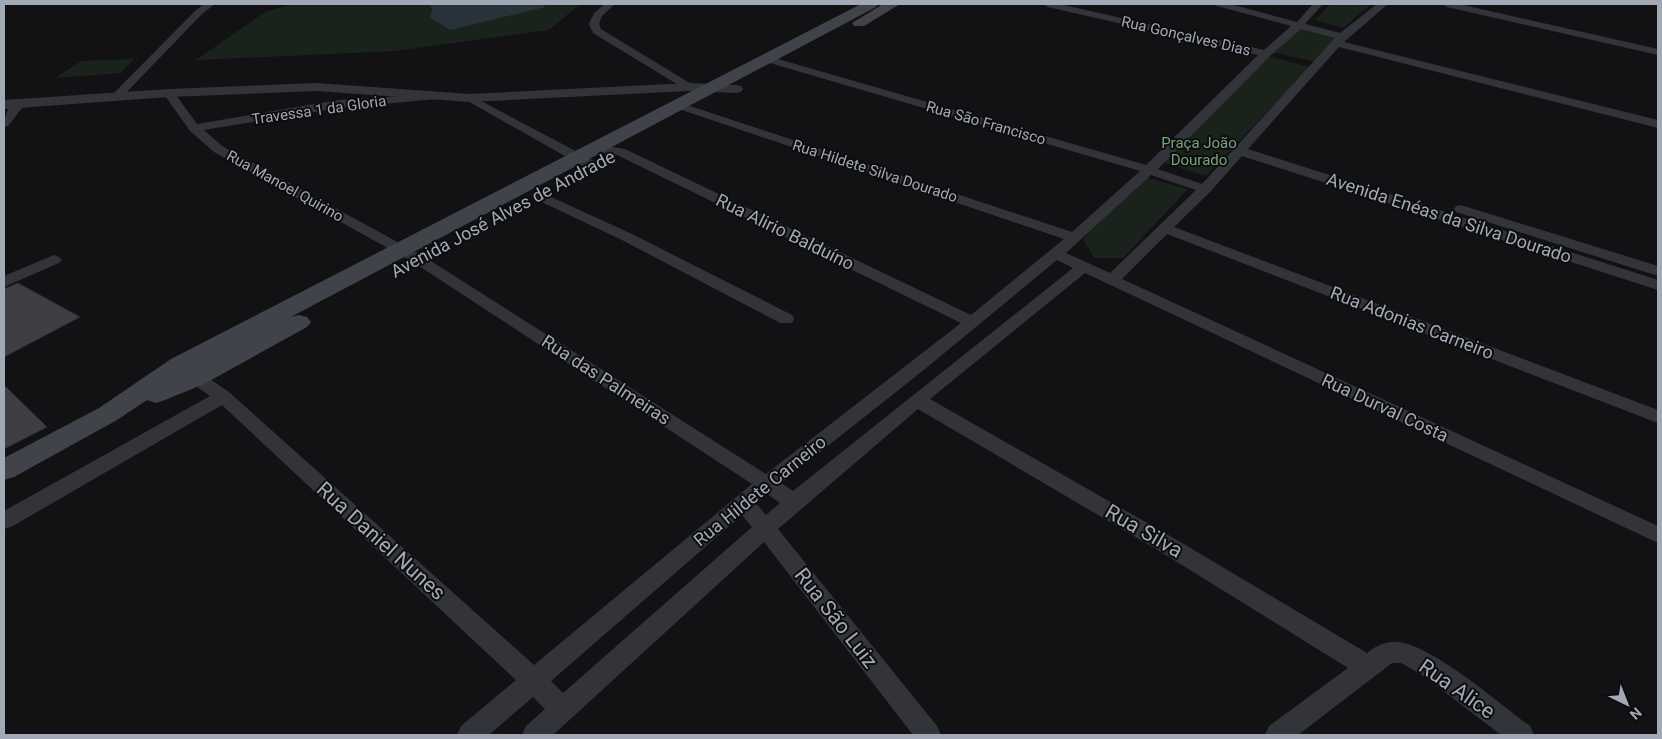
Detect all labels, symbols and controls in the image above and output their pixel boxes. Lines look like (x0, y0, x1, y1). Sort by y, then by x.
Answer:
street label: Rua Gonçalves Dias (1120, 12, 1252, 60)
street label: Travessa 1 da Gloria (251, 92, 387, 128)
street label: Rua São Francisco (924, 97, 1048, 149)
park label: Praça João Dourado (1161, 134, 1237, 169)
street label: Rua Hildete Silva Dourado (790, 136, 960, 206)
street label: Avenida José Alves de Andrade (387, 145, 618, 282)
street label: Rua Manoel Quirino (224, 146, 346, 226)
street label: Avenida Enéas da Silva Dourado (1324, 168, 1574, 267)
street label: Rua Alirio Balduíno (713, 189, 858, 274)
street label: Rua Adonias Carneiro (1328, 282, 1497, 363)
street label: Rua das Palmeiras (538, 330, 674, 429)
street label: Rua Durval Costa (1318, 369, 1452, 446)
street label: Rua Hildete Carneiro (689, 431, 830, 550)
street label: Rua Daniel Nunes (312, 477, 450, 605)
street label: Rua Silva (1101, 499, 1187, 563)
street label: Rua São Luiz (790, 563, 882, 673)
street label: Rua Alice (1414, 654, 1500, 724)
north arrow (1602, 679, 1652, 729)
text: N (1627, 704, 1645, 723)

